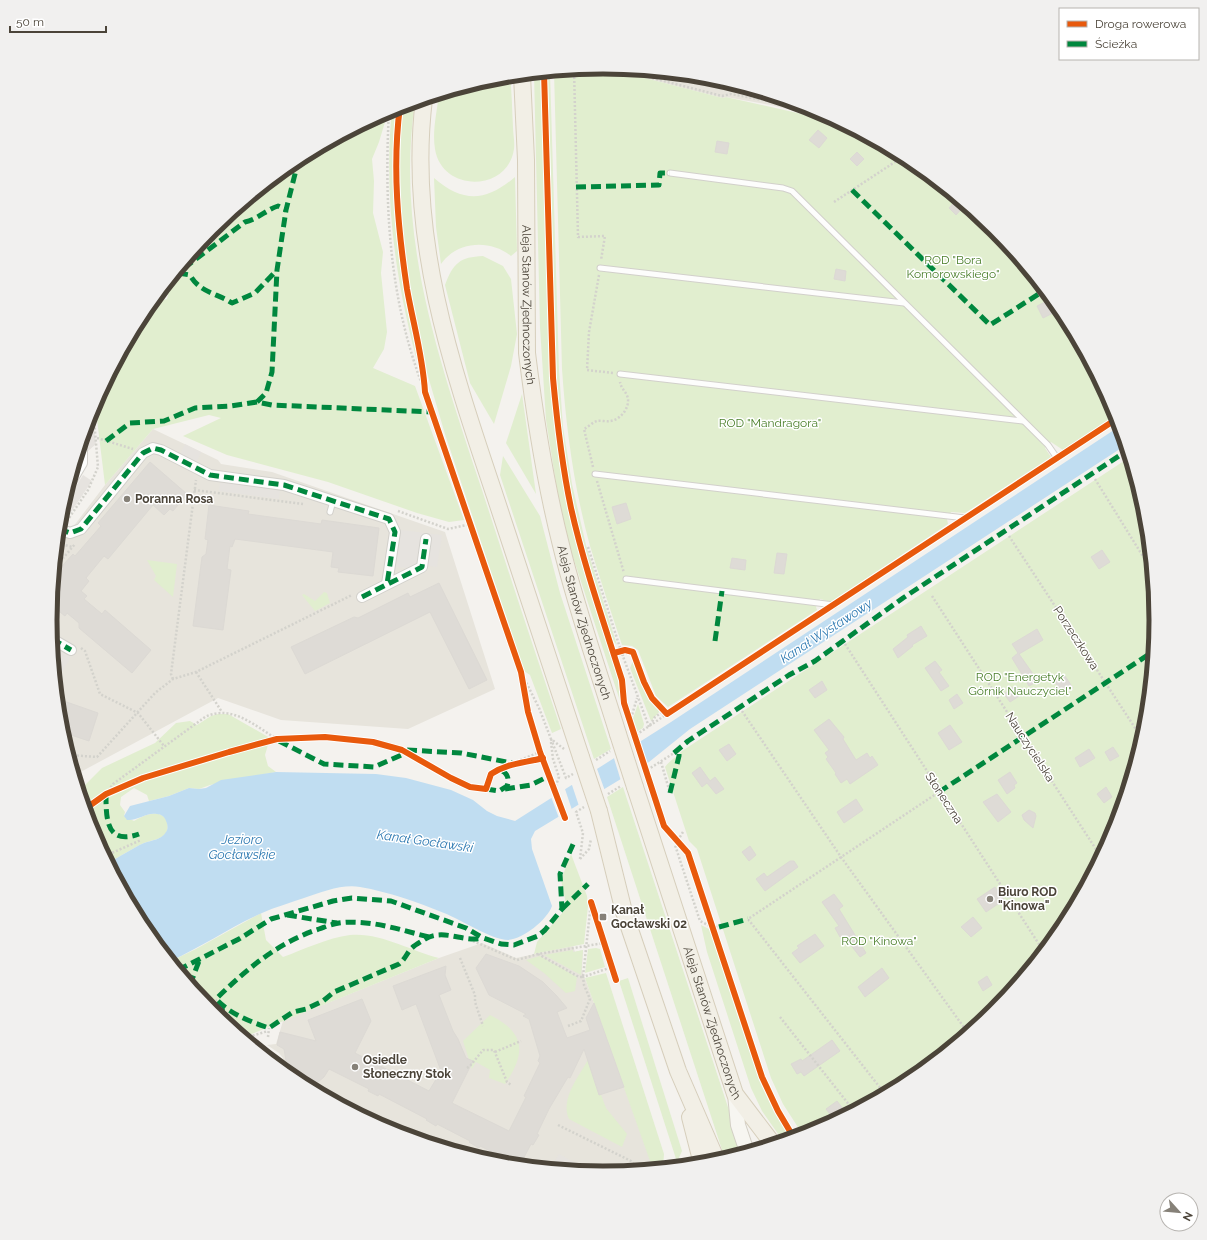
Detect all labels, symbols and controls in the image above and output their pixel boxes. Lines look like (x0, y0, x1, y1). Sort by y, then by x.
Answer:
scale bar (10, 8, 106, 34)
legend (1059, 8, 1199, 60)
text: 50 m (16, 15, 44, 29)
text: Droga rowerowa (1095, 17, 1186, 31)
text: Ścieżka (1095, 37, 1137, 51)
street label: Aleja Stanów Zjednoczonych (519, 225, 538, 386)
park label: ROD "Bora Komorowskiego" (907, 253, 999, 281)
park label: ROD "Mandragora" (719, 416, 821, 430)
place label: Poranna Rosa (135, 492, 213, 506)
marker: Poranna Rosa (122, 494, 132, 504)
street label: Aleja Stanów Zjednoczonych (554, 544, 614, 702)
water label: Kanał Wystawowy (777, 595, 875, 666)
street label: Porzeczkowa (1050, 604, 1102, 672)
park label: ROD "Energetyk Górnik Nauczyciel" (968, 670, 1072, 698)
street label: Nauczycielska (1002, 710, 1058, 784)
street label: Słoneczna (922, 770, 966, 826)
water label: Kanał Gocławski (376, 827, 475, 855)
water label: Jezioro Gocławskie (208, 832, 276, 862)
place label: Biuro ROD "Kinowa" (998, 885, 1057, 913)
marker: Biuro ROD "Kinowa" (985, 894, 995, 904)
place label: Kanał Gocławski 02 (611, 903, 687, 931)
marker: Kanał Gocławski 02 (598, 912, 608, 922)
park label: ROD "Kinowa" (841, 934, 917, 948)
street label: Aleja Stanów Zjednoczonych (680, 945, 744, 1102)
place label: Osiedle Słoneczny Stok (363, 1053, 451, 1081)
marker: Osiedle Słoneczny Stok (350, 1062, 360, 1072)
north arrow (1159, 1192, 1199, 1232)
text: N (1180, 1210, 1195, 1223)

